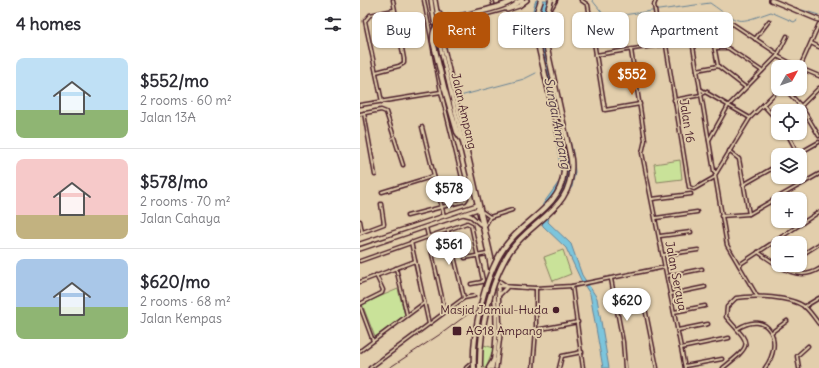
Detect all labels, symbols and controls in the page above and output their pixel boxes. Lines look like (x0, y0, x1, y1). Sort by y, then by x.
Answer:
chip: Buy (372, 12, 425, 48)
chip: Rent (433, 12, 490, 48)
chip: Filters (498, 12, 564, 48)
chip: New (572, 12, 629, 48)
chip: Apartment (637, 12, 733, 48)
text: 4 homes (16, 13, 81, 35)
icon: filters (322, 13, 344, 35)
north arrow (771, 60, 807, 96)
map controls (771, 60, 807, 272)
pin: $552 (608, 62, 656, 96)
text: $552 (617, 66, 647, 83)
text: $552/mo (140, 70, 209, 92)
street label: Jalan Ampang (448, 71, 481, 150)
icon: home (48, 74, 96, 122)
water label: Sungai Ampang (540, 76, 575, 172)
text: 2 rooms · 60 m² (140, 92, 232, 109)
street label: Jalan 16 (677, 98, 698, 144)
button: locate (771, 104, 807, 140)
text: Jalan 13A (140, 109, 196, 126)
button: layers (771, 148, 807, 184)
text: $578/mo (140, 171, 208, 193)
icon: home (48, 175, 96, 223)
pin: $578 (425, 176, 473, 210)
text: $578 (435, 180, 463, 197)
button: + (771, 192, 807, 228)
text: 2 rooms · 70 m² (140, 193, 231, 210)
text: Jalan Cahaya (140, 210, 221, 227)
pin: $561 (425, 232, 473, 266)
text: $561 (435, 236, 463, 253)
button: − (771, 236, 807, 272)
street label: Jalan Seraya (662, 240, 691, 312)
text: $620/mo (140, 271, 210, 293)
icon: home (48, 275, 96, 323)
pin: $620 (603, 288, 651, 322)
text: $620 (612, 292, 642, 309)
text: 2 rooms · 68 m² (140, 293, 231, 310)
place label: Masjid Jamiul-Huda (440, 302, 548, 317)
marker: Masjid Jamiul-Huda (551, 305, 561, 315)
text: Jalan Kempas (140, 310, 222, 327)
place label: AG18 Ampang (466, 323, 542, 338)
marker: AG18 Ampang (451, 325, 463, 337)

